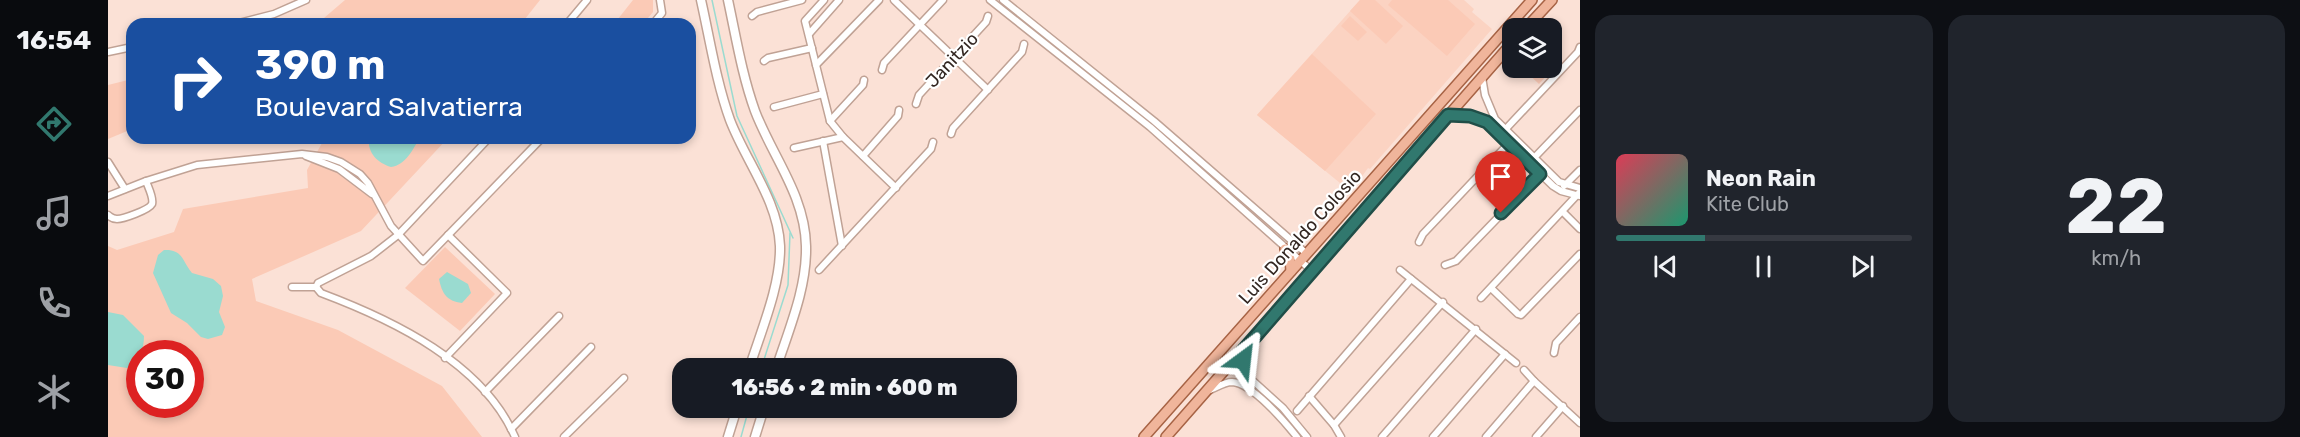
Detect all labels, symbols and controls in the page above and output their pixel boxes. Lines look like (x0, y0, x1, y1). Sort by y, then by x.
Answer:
map controls (1502, 18, 1562, 78)
button: layers (1502, 18, 1562, 78)
text: 16:54 (17, 24, 91, 56)
street label: Janitzio (921, 28, 983, 92)
text: 390 m (255, 40, 386, 90)
icon: right (156, 42, 234, 120)
text: Boulevard Salvatierra (255, 91, 523, 123)
icon: directions (33, 103, 75, 145)
pin (1475, 151, 1526, 213)
icon: arrive (1484, 160, 1517, 193)
text: 22 (2066, 160, 2167, 253)
street label: Luis Donaldo Colosio (1234, 165, 1366, 309)
text: Neon Rain (1706, 165, 1816, 192)
icon: music (33, 192, 75, 234)
text: Kite Club (1706, 192, 1789, 216)
text: km/h (2091, 246, 2141, 270)
icon: previous (1649, 250, 1682, 283)
icon: pause (1747, 250, 1780, 283)
icon: next (1846, 250, 1879, 283)
icon: phone (33, 282, 75, 324)
position arrow (1211, 328, 1275, 392)
speed limit sign: 30 (126, 340, 204, 418)
icon: climate (33, 371, 75, 413)
text: 16:56 · 2 min · 600 m (732, 374, 957, 401)

